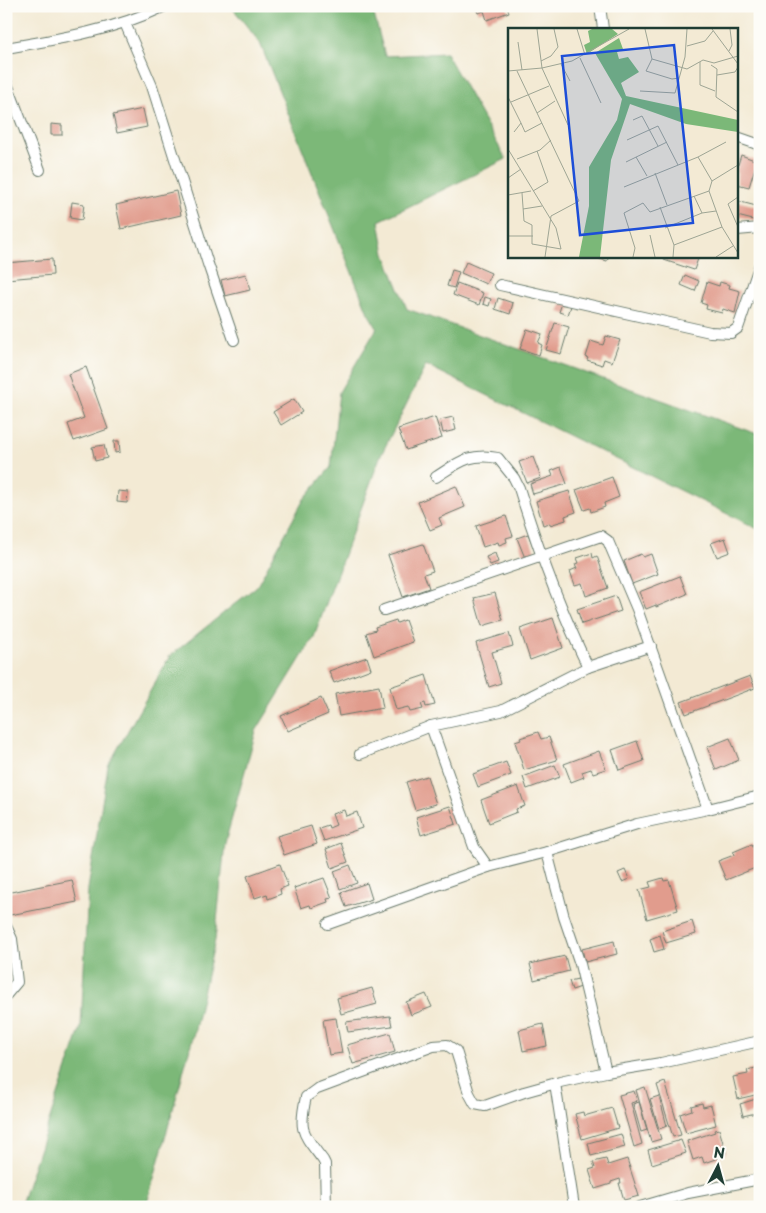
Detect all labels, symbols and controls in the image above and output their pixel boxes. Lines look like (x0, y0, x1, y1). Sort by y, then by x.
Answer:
inset map (508, 28, 738, 258)
north arrow (694, 1140, 744, 1190)
text: N (713, 1142, 726, 1164)

